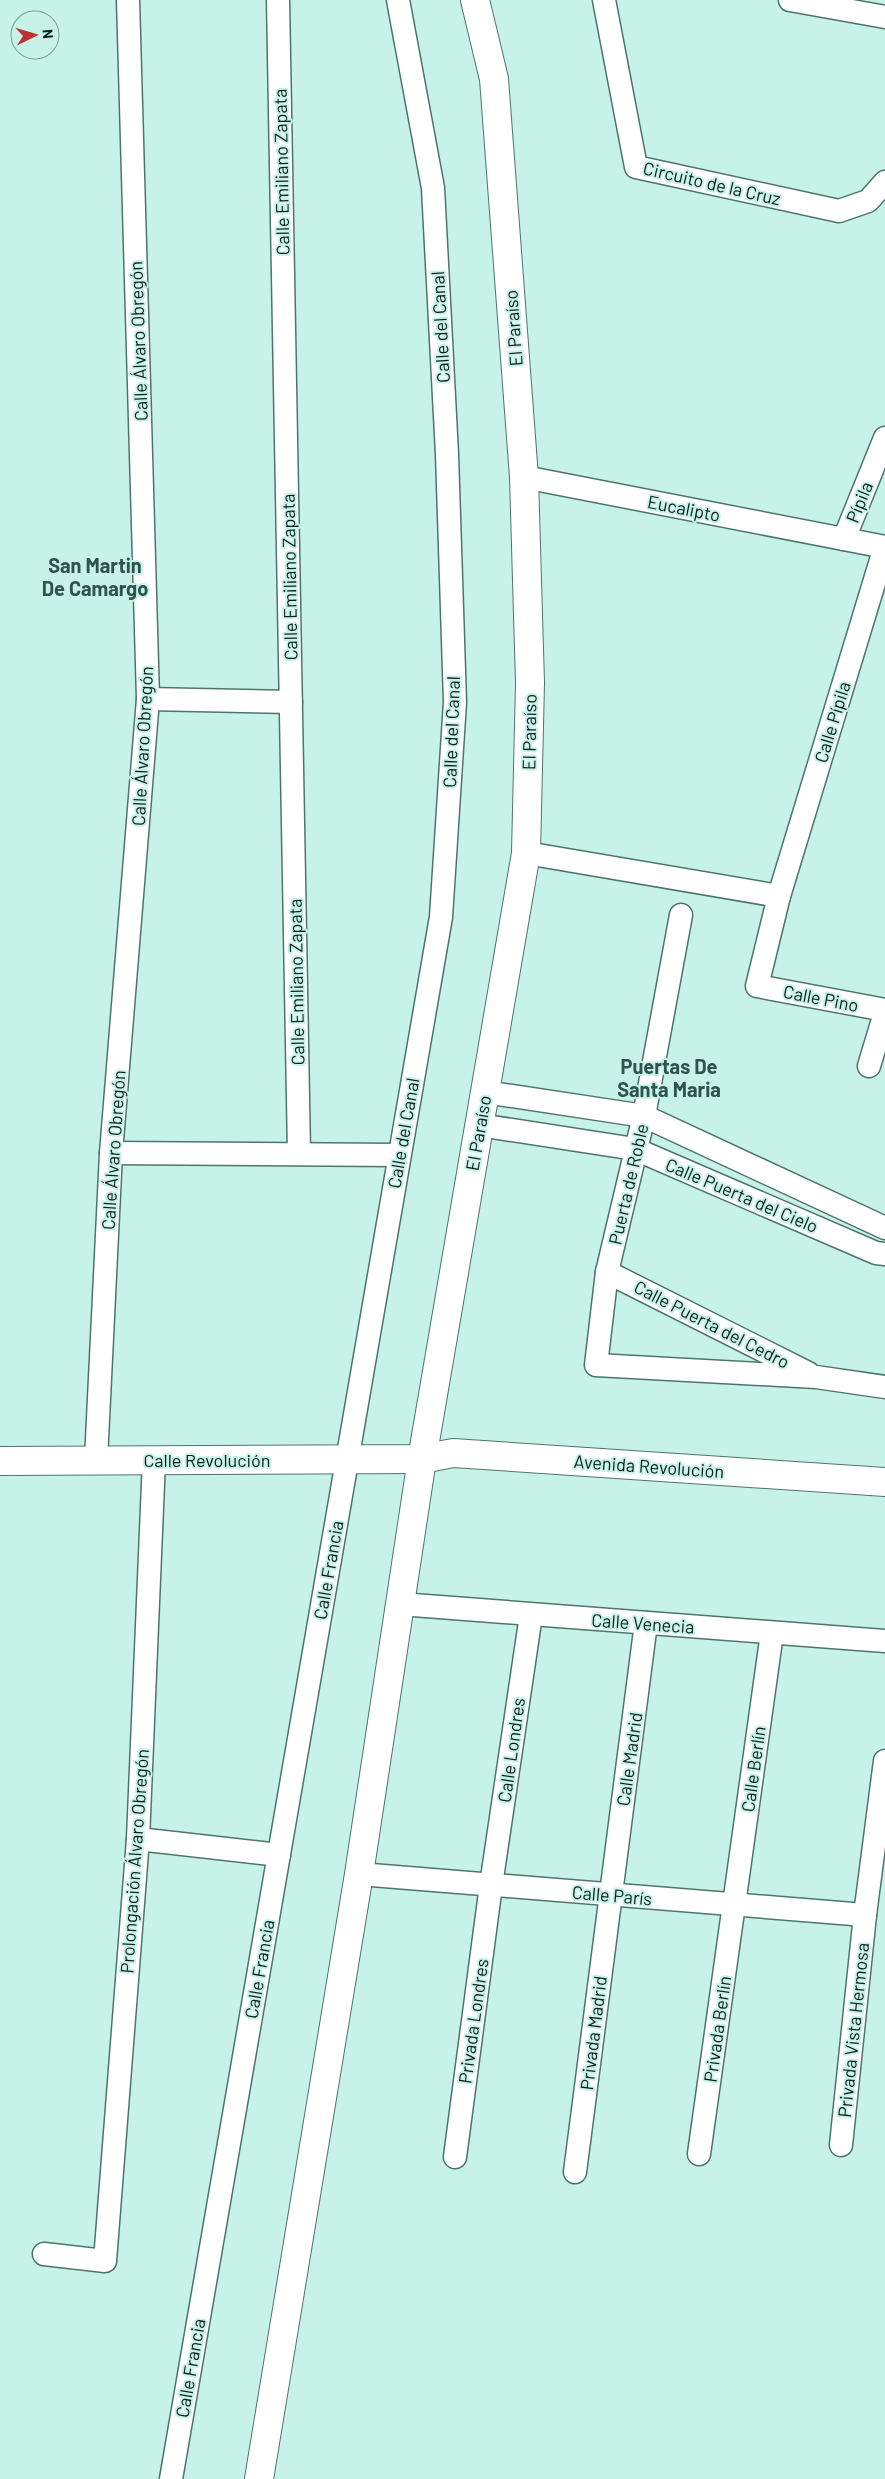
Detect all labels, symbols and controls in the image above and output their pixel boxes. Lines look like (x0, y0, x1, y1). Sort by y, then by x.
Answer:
north arrow (10, 10, 60, 60)
text: N (40, 28, 57, 39)
street label: Calle Emiliano Zapata (269, 88, 293, 256)
street label: Circuito de la Cruz (641, 156, 783, 210)
street label: Calle Álvaro Obregón (124, 261, 152, 421)
street label: Calle del Canal (426, 271, 454, 383)
street label: El Paraíso (499, 289, 527, 367)
street label: Pípila (841, 478, 877, 526)
street label: Eucalipto (646, 490, 722, 526)
street label: Calle Emiliano Zapata (277, 493, 301, 661)
district label: San Martin De Camargo (42, 553, 148, 600)
street label: Calle Álvaro Obregón (127, 666, 157, 826)
street label: Calle del Canal (438, 676, 464, 788)
street label: Calle Pípila (809, 679, 855, 765)
street label: El Paraíso (517, 694, 541, 770)
street label: Calle Emiliano Zapata (284, 898, 308, 1066)
street label: Calle Pino (782, 980, 860, 1016)
district label: Puertas De Santa Maria (617, 1054, 721, 1101)
street label: Calle Álvaro Obregón (96, 1069, 130, 1231)
street label: Calle del Canal (382, 1076, 424, 1190)
street label: El Paraíso (461, 1093, 495, 1173)
street label: Puerta de Roble (603, 1121, 653, 1247)
street label: Calle Puerta del Cielo (662, 1153, 822, 1237)
street label: Calle Puerta del Cedro (631, 1275, 793, 1373)
street label: Calle Revolución (144, 1449, 270, 1471)
street label: Avenida Revolución (573, 1450, 725, 1482)
street label: Calle Francia (308, 1519, 348, 1621)
street label: Calle Venecia (591, 1608, 695, 1638)
street label: Calle Londres (493, 1696, 529, 1804)
street label: Calle Madrid (612, 1711, 646, 1807)
street label: Calle Berlín (736, 1725, 770, 1813)
street label: Prolongación Álvaro Obregón (115, 1748, 153, 1974)
street label: Calle París (571, 1881, 653, 1909)
street label: Calle Francia (239, 1918, 279, 2020)
street label: Privada Vista Hermosa (833, 1942, 873, 2118)
street label: Privada Londres (453, 1957, 493, 2085)
street label: Privada Berlín (699, 1974, 735, 2084)
street label: Privada Madrid (575, 1975, 611, 2091)
street label: Calle Francia (170, 2317, 210, 2419)

